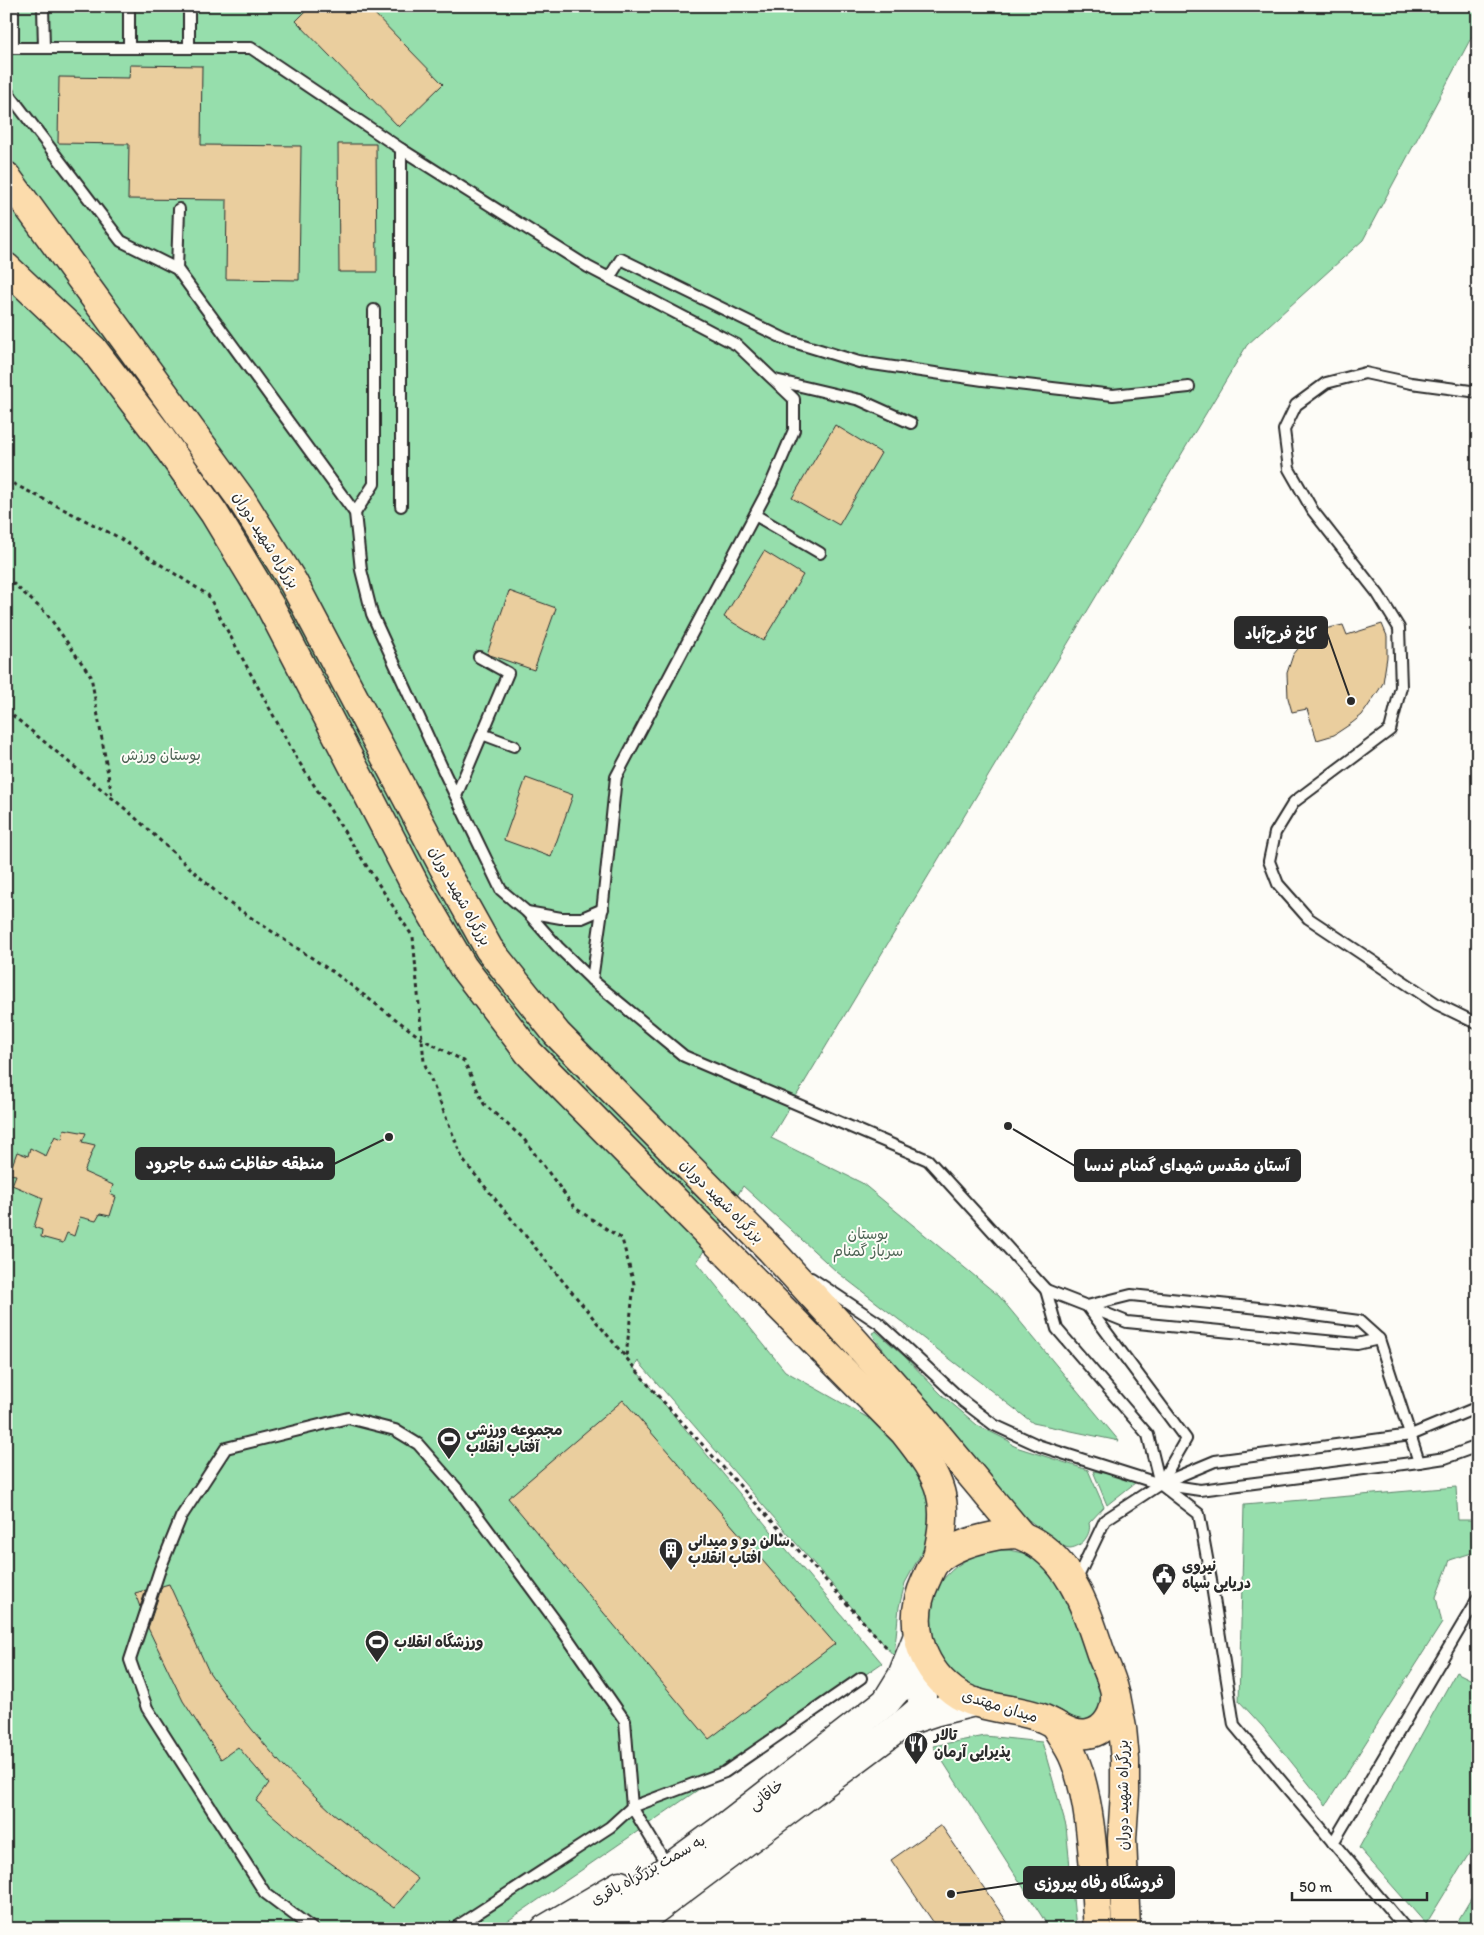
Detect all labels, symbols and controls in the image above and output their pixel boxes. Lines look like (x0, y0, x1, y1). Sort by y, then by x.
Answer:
street label: بزرگراه شهید دوران (228, 488, 303, 592)
callout: کاخ فرح‌آباد (1235, 617, 1327, 648)
text: کاخ فرح‌آباد (1245, 624, 1317, 644)
park label: بوستان ورزش (121, 746, 201, 764)
street label: بزرگراه شهید دوران (424, 843, 495, 949)
callout: منطقه حفاظت شده جاجرود (136, 1148, 334, 1179)
callout: آستان مقدس شهدای گمنام ندسا (1075, 1150, 1300, 1181)
text: منطقه حفاظت شده جاجرود (146, 1154, 324, 1174)
street label: بزرگراه شهید دوران (676, 1155, 768, 1247)
text: آستان مقدس شهدای گمنام ندسا (1084, 1156, 1291, 1178)
park label: بوستان سرباز گمنام (833, 1225, 903, 1263)
place label: مجموعه ورزشی آفتاب انقلاب (466, 1421, 563, 1456)
sports icon: مجموعه ورزشی آفتاب انقلاب (436, 1426, 462, 1460)
place label: سالن دو و میدانی افتاب انقلاب (688, 1532, 790, 1567)
building icon: سالن دو و میدانی افتاب انقلاب (658, 1537, 684, 1571)
place label: نیروی دریایی سپاه (1182, 1557, 1251, 1593)
public building icon: نیروی دریایی سپاه (1151, 1562, 1177, 1596)
sports icon: ورزشگاه انقلاب (364, 1629, 390, 1663)
place label: ورزشگاه انقلاب (394, 1632, 483, 1651)
street label: میدان مهتدی (960, 1686, 1040, 1726)
place label: تالار پذیرایی آرمان (932, 1726, 1011, 1762)
restaurant icon: تالار پذیرایی آرمان (903, 1731, 929, 1765)
street label: بزرگراه شهید دوران (1114, 1740, 1133, 1850)
street label: خاقانی (745, 1776, 788, 1815)
street label: به سمت بزرگراه باقری (588, 1831, 708, 1909)
callout: فروشگاه رفاه پیروزی (1024, 1867, 1174, 1898)
scale bar (1292, 1870, 1426, 1902)
text: فروشگاه رفاه پیروزی (1034, 1873, 1164, 1893)
text: 50 m (1299, 1878, 1332, 1896)

